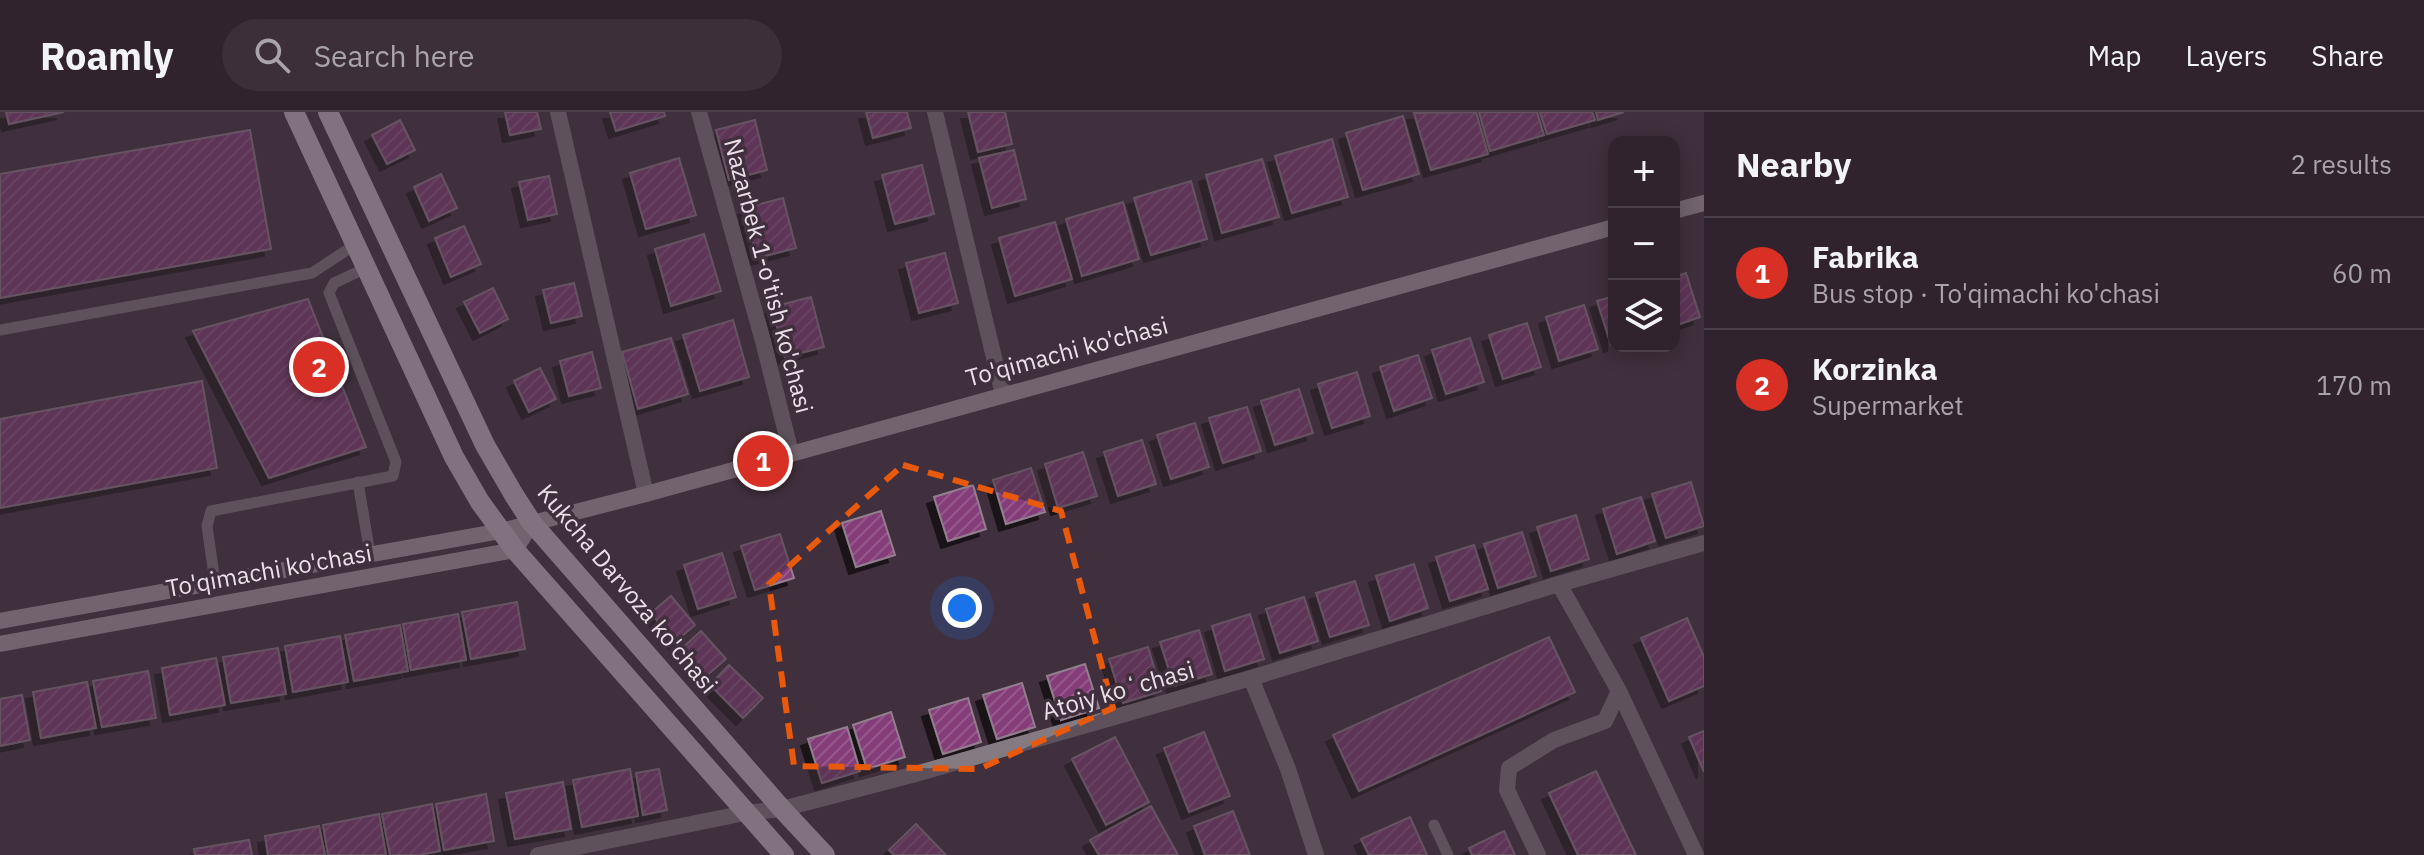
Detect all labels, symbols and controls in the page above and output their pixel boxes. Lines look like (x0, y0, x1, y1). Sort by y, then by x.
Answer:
search box (222, 19, 782, 91)
text: Roamly (40, 31, 174, 80)
icon: search (250, 33, 294, 77)
text: Search here (314, 36, 475, 75)
text: Map (2087, 37, 2141, 74)
text: Layers (2185, 37, 2267, 74)
text: Share (2311, 37, 2384, 74)
street label: Nazarbek 1-o'tish ko'chasi (717, 135, 821, 417)
map controls (1608, 136, 1680, 352)
button: + (1608, 136, 1680, 208)
text: Nearby (1736, 142, 1851, 186)
text: 2 results (2290, 147, 2392, 181)
button: − (1608, 208, 1680, 280)
text: Fabrika (1812, 237, 1919, 276)
text: 1 (1754, 256, 1770, 290)
text: 60 m (2332, 256, 2392, 290)
text: Bus stop · To'qimachi ko'chasi (1812, 276, 2160, 310)
button: layers (1608, 280, 1680, 352)
street label: To'qimachi ko'chasi (962, 309, 1171, 393)
pin: 2 (293, 337, 345, 397)
text: Korzinka (1812, 349, 1938, 388)
text: 2 (1754, 368, 1770, 402)
text: 170 m (2316, 368, 2392, 402)
text: Supermarket (1812, 388, 1964, 422)
pin: 1 (737, 431, 789, 491)
street label: Kukcha Darvoza ko'chasi (531, 477, 725, 700)
street label: To'qimachi ko'chasi (164, 536, 374, 604)
your location (942, 588, 982, 628)
street label: Atoiy koʻchasi (1038, 653, 1198, 727)

